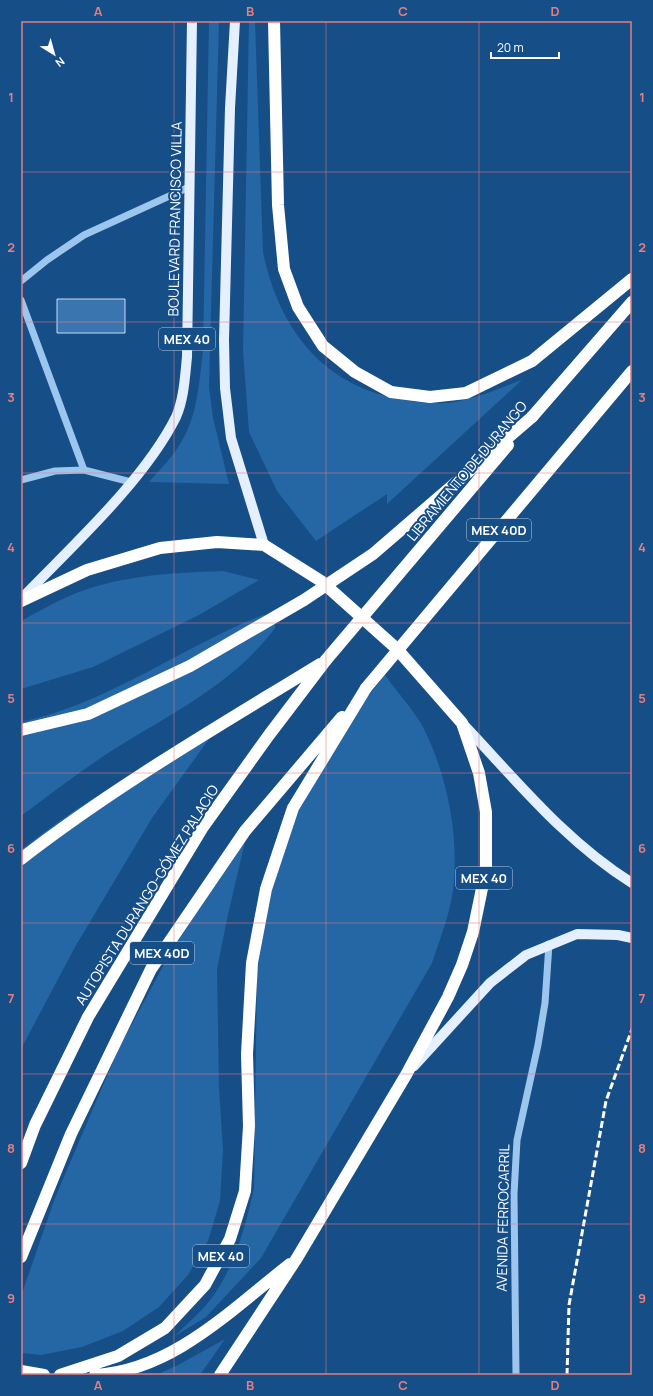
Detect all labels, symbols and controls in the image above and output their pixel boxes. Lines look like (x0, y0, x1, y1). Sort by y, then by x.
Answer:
text: A (94, 2, 103, 20)
text: B (246, 2, 254, 20)
text: C (398, 2, 408, 20)
text: D (550, 2, 560, 20)
north arrow (34, 34, 74, 74)
scale bar (491, 34, 559, 60)
text: 20 m (497, 39, 524, 56)
text: N (53, 54, 68, 71)
text: 1 (8, 88, 14, 106)
text: 1 (639, 88, 645, 106)
street label: BOULEVARD FRANCISCO VILLA (163, 121, 186, 317)
text: 2 (7, 238, 15, 256)
text: 2 (638, 238, 646, 256)
road number: MEX 40 (159, 328, 215, 350)
text: 3 (7, 388, 15, 406)
text: 3 (638, 388, 646, 406)
street label: LIBRAMIENTO DE DURANGO (402, 397, 531, 545)
road number: MEX 40D (467, 519, 531, 541)
text: 4 (7, 538, 15, 556)
text: 4 (638, 538, 646, 556)
text: 5 (7, 689, 15, 707)
text: 5 (638, 689, 646, 707)
street label: AUTOPISTA DURANGO-GÓMEZ PALACIO (71, 781, 223, 1008)
text: 6 (7, 839, 15, 857)
text: 6 (638, 839, 646, 857)
road number: MEX 40 (456, 867, 512, 889)
road number: MEX 40D (130, 942, 194, 964)
text: 7 (8, 989, 15, 1007)
text: 7 (639, 989, 646, 1007)
text: 8 (7, 1139, 15, 1157)
text: 8 (638, 1139, 646, 1157)
street label: AVENIDA FERROCARRIL (492, 1144, 513, 1292)
road number: MEX 40 (193, 1245, 249, 1267)
text: 9 (7, 1289, 15, 1307)
text: 9 (638, 1289, 646, 1307)
text: A (94, 1376, 103, 1394)
text: B (246, 1376, 254, 1394)
text: C (398, 1376, 408, 1394)
text: D (550, 1376, 560, 1394)

